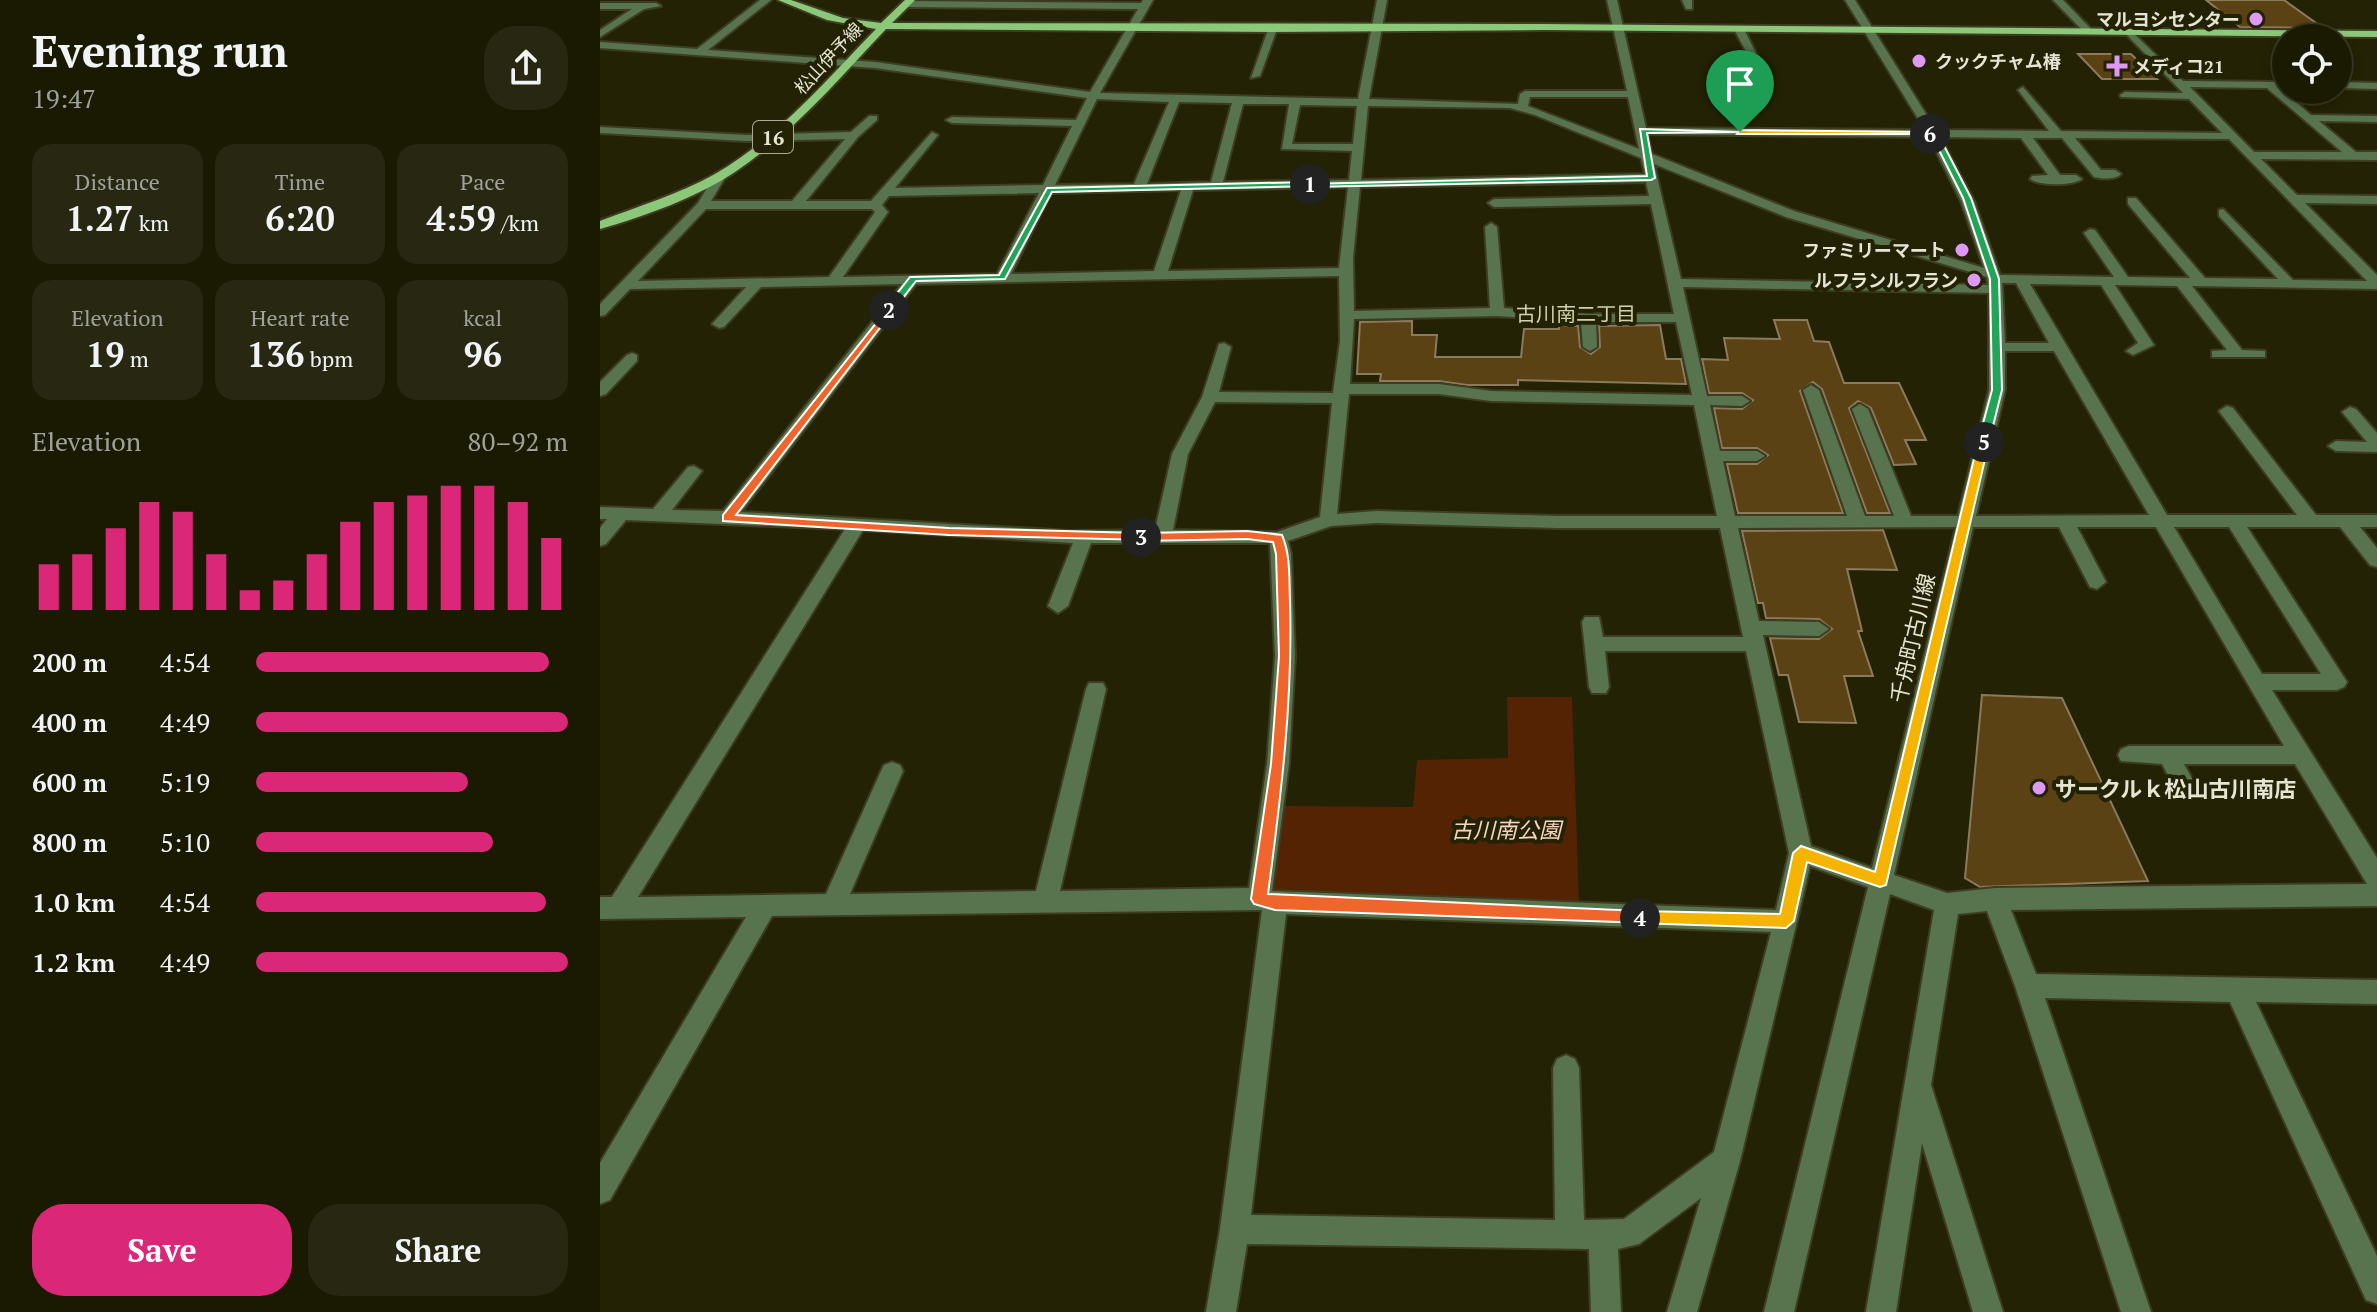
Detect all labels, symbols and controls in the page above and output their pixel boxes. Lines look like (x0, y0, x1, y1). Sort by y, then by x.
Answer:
place label: マルヨシセンター (2096, 7, 2240, 31)
marker: マルヨシセンター (2247, 10, 2265, 28)
street label: 松山伊予線 (789, 17, 867, 99)
text: Evening run (32, 21, 288, 80)
map controls (2272, 24, 2352, 104)
button: locate (2272, 24, 2352, 104)
button: share (484, 26, 568, 110)
place label: クックチャム椿 (1935, 49, 2061, 73)
pin (1706, 50, 1774, 132)
marker: クックチャム椿 (1910, 52, 1928, 70)
place label: メディコ21 (2133, 54, 2224, 78)
marker: メディコ21 (2108, 57, 2126, 75)
icon: arrive (1718, 62, 1762, 106)
text: 19:47 (32, 81, 96, 115)
pin: 6 (1910, 114, 1950, 154)
text: 6 (1924, 119, 1936, 148)
road number: 16 (753, 121, 793, 153)
pin: 1 (1290, 164, 1330, 204)
text: Distance (75, 167, 160, 196)
text: Time (275, 167, 325, 196)
text: Pace (460, 167, 505, 196)
text: 1 (1304, 169, 1316, 198)
text: 1.27 (66, 196, 133, 241)
text: 6:20 (265, 196, 335, 241)
text: 4:59 (426, 196, 496, 241)
text: km (133, 208, 169, 237)
text: /km (496, 208, 539, 237)
place label: ファミリーマート (1802, 238, 1946, 262)
marker: ファミリーマート (1953, 241, 1971, 259)
place label: ルフランルフラン (1814, 268, 1958, 292)
marker: ルフランルフラン (1965, 271, 1983, 289)
pin: 2 (869, 290, 909, 330)
text: 2 (883, 295, 895, 324)
district label: 古川南二丁目 (1516, 300, 1636, 327)
text: Elevation (71, 303, 164, 332)
text: Heart rate (251, 303, 349, 332)
text: kcal (463, 303, 502, 332)
text: 19 (86, 332, 124, 377)
text: 136 (247, 332, 304, 377)
text: 96 (463, 332, 502, 377)
text: m (124, 344, 149, 373)
text: bpm (304, 344, 353, 373)
pin: 5 (1964, 422, 2004, 462)
text: Elevation (32, 424, 141, 458)
text: 80–92 m (468, 424, 568, 458)
text: 5 (1978, 427, 1990, 456)
pin: 3 (1121, 517, 1161, 557)
text: 3 (1135, 522, 1147, 551)
street label: 千舟町古川線 (1883, 570, 1941, 706)
text: 200 m (32, 645, 107, 679)
text: 4:54 (160, 645, 210, 679)
text: 400 m (32, 705, 107, 739)
text: 4:49 (160, 705, 210, 739)
text: 600 m (32, 765, 107, 799)
text: 5:19 (160, 765, 210, 799)
place label: サークルｋ松山古川南店 (2055, 774, 2296, 803)
marker: サークルｋ松山古川南店 (2030, 779, 2048, 797)
park label: 古川南公園 (1451, 815, 1564, 844)
text: 800 m (32, 825, 107, 859)
text: 5:10 (160, 825, 210, 859)
text: 1.0 km (32, 885, 115, 919)
text: 4:54 (160, 885, 210, 919)
pin: 4 (1620, 898, 1660, 938)
text: 4 (1634, 903, 1646, 932)
text: 1.2 km (32, 945, 115, 979)
text: 4:49 (160, 945, 210, 979)
button: Save (32, 1204, 292, 1296)
button: Share (308, 1204, 568, 1296)

